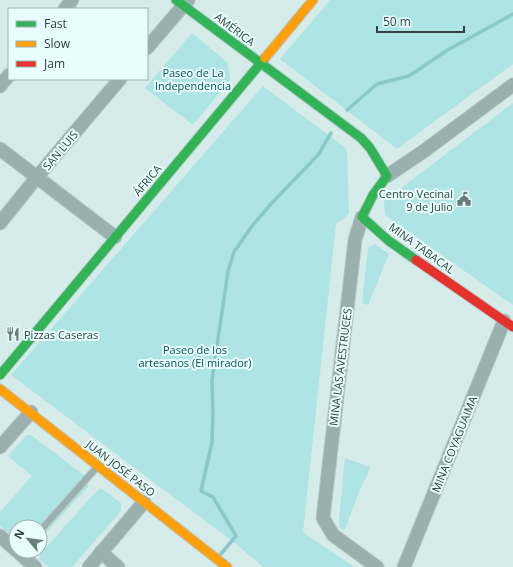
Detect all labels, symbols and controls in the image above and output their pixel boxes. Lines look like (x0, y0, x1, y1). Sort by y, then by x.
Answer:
legend (8, 8, 148, 80)
scale bar (377, 8, 464, 34)
street label: AMÉRICA (212, 9, 258, 49)
text: 50 m (383, 13, 411, 30)
text: Fast (44, 15, 67, 32)
text: Slow (44, 35, 71, 52)
text: Jam (43, 55, 65, 72)
park label: Paseo de La Independencia (155, 65, 231, 93)
street label: SAN LUIS (39, 127, 81, 173)
street label: ÁFRICA (130, 161, 164, 199)
place label: Centro Vecinal 9 de Julio (379, 186, 453, 214)
public building icon: Centro Vecinal 9 de Julio (456, 191, 472, 207)
street label: MINA TABACAL (386, 219, 458, 277)
street label: MINA LAS AVESTRUCES (325, 307, 355, 427)
restaurant icon: Pizzas Caseras (5, 326, 21, 342)
place label: Pizzas Caseras (24, 327, 98, 342)
park label: Paseo de los artesanos (El mirador) (138, 342, 252, 370)
street label: MINA COYAGUAIMA (428, 394, 480, 494)
street label: JUAN JOSÉ PASO (83, 436, 159, 500)
north arrow (8, 519, 48, 559)
text: N (10, 526, 28, 541)

